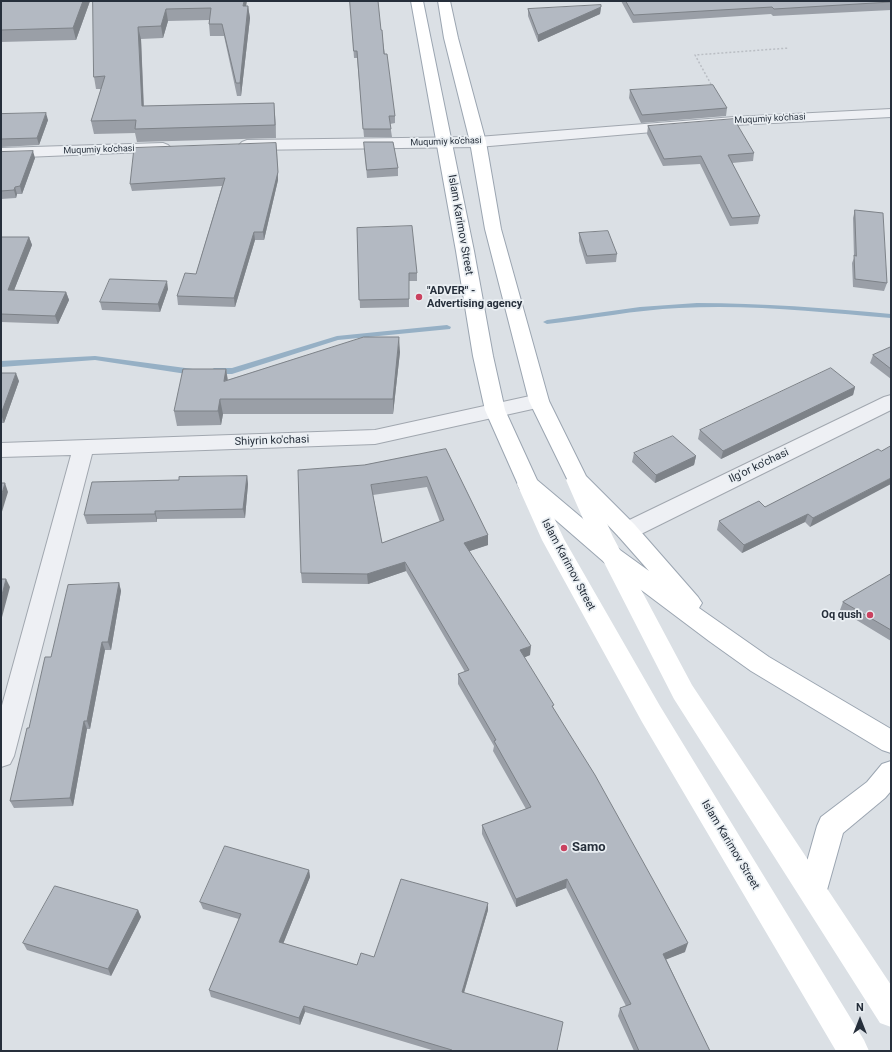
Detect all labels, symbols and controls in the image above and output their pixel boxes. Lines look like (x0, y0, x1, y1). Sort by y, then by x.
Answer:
street label: Muqumiy ko'chasi (734, 112, 806, 126)
street label: Muqumiy ko'chasi (410, 135, 482, 149)
street label: Muqumiy ko'chasi (63, 143, 135, 157)
street label: Islam Karimov Street (445, 174, 475, 276)
place label: "ADVER" - Advertising agency (427, 284, 522, 310)
marker: "ADVER" - Advertising agency (414, 292, 424, 302)
street label: Shiyrin ko'chasi (235, 433, 309, 449)
street label: Ilg'or ko'chasi (727, 446, 791, 486)
street label: Islam Karimov Street (538, 517, 598, 613)
place label: Oq qush (821, 608, 862, 622)
marker: Oq qush (865, 610, 875, 620)
street label: Islam Karimov Street (698, 798, 762, 892)
place label: Samo (572, 840, 606, 856)
marker: Samo (559, 843, 569, 853)
north arrow (840, 1000, 880, 1040)
text: N (856, 1001, 864, 1014)

